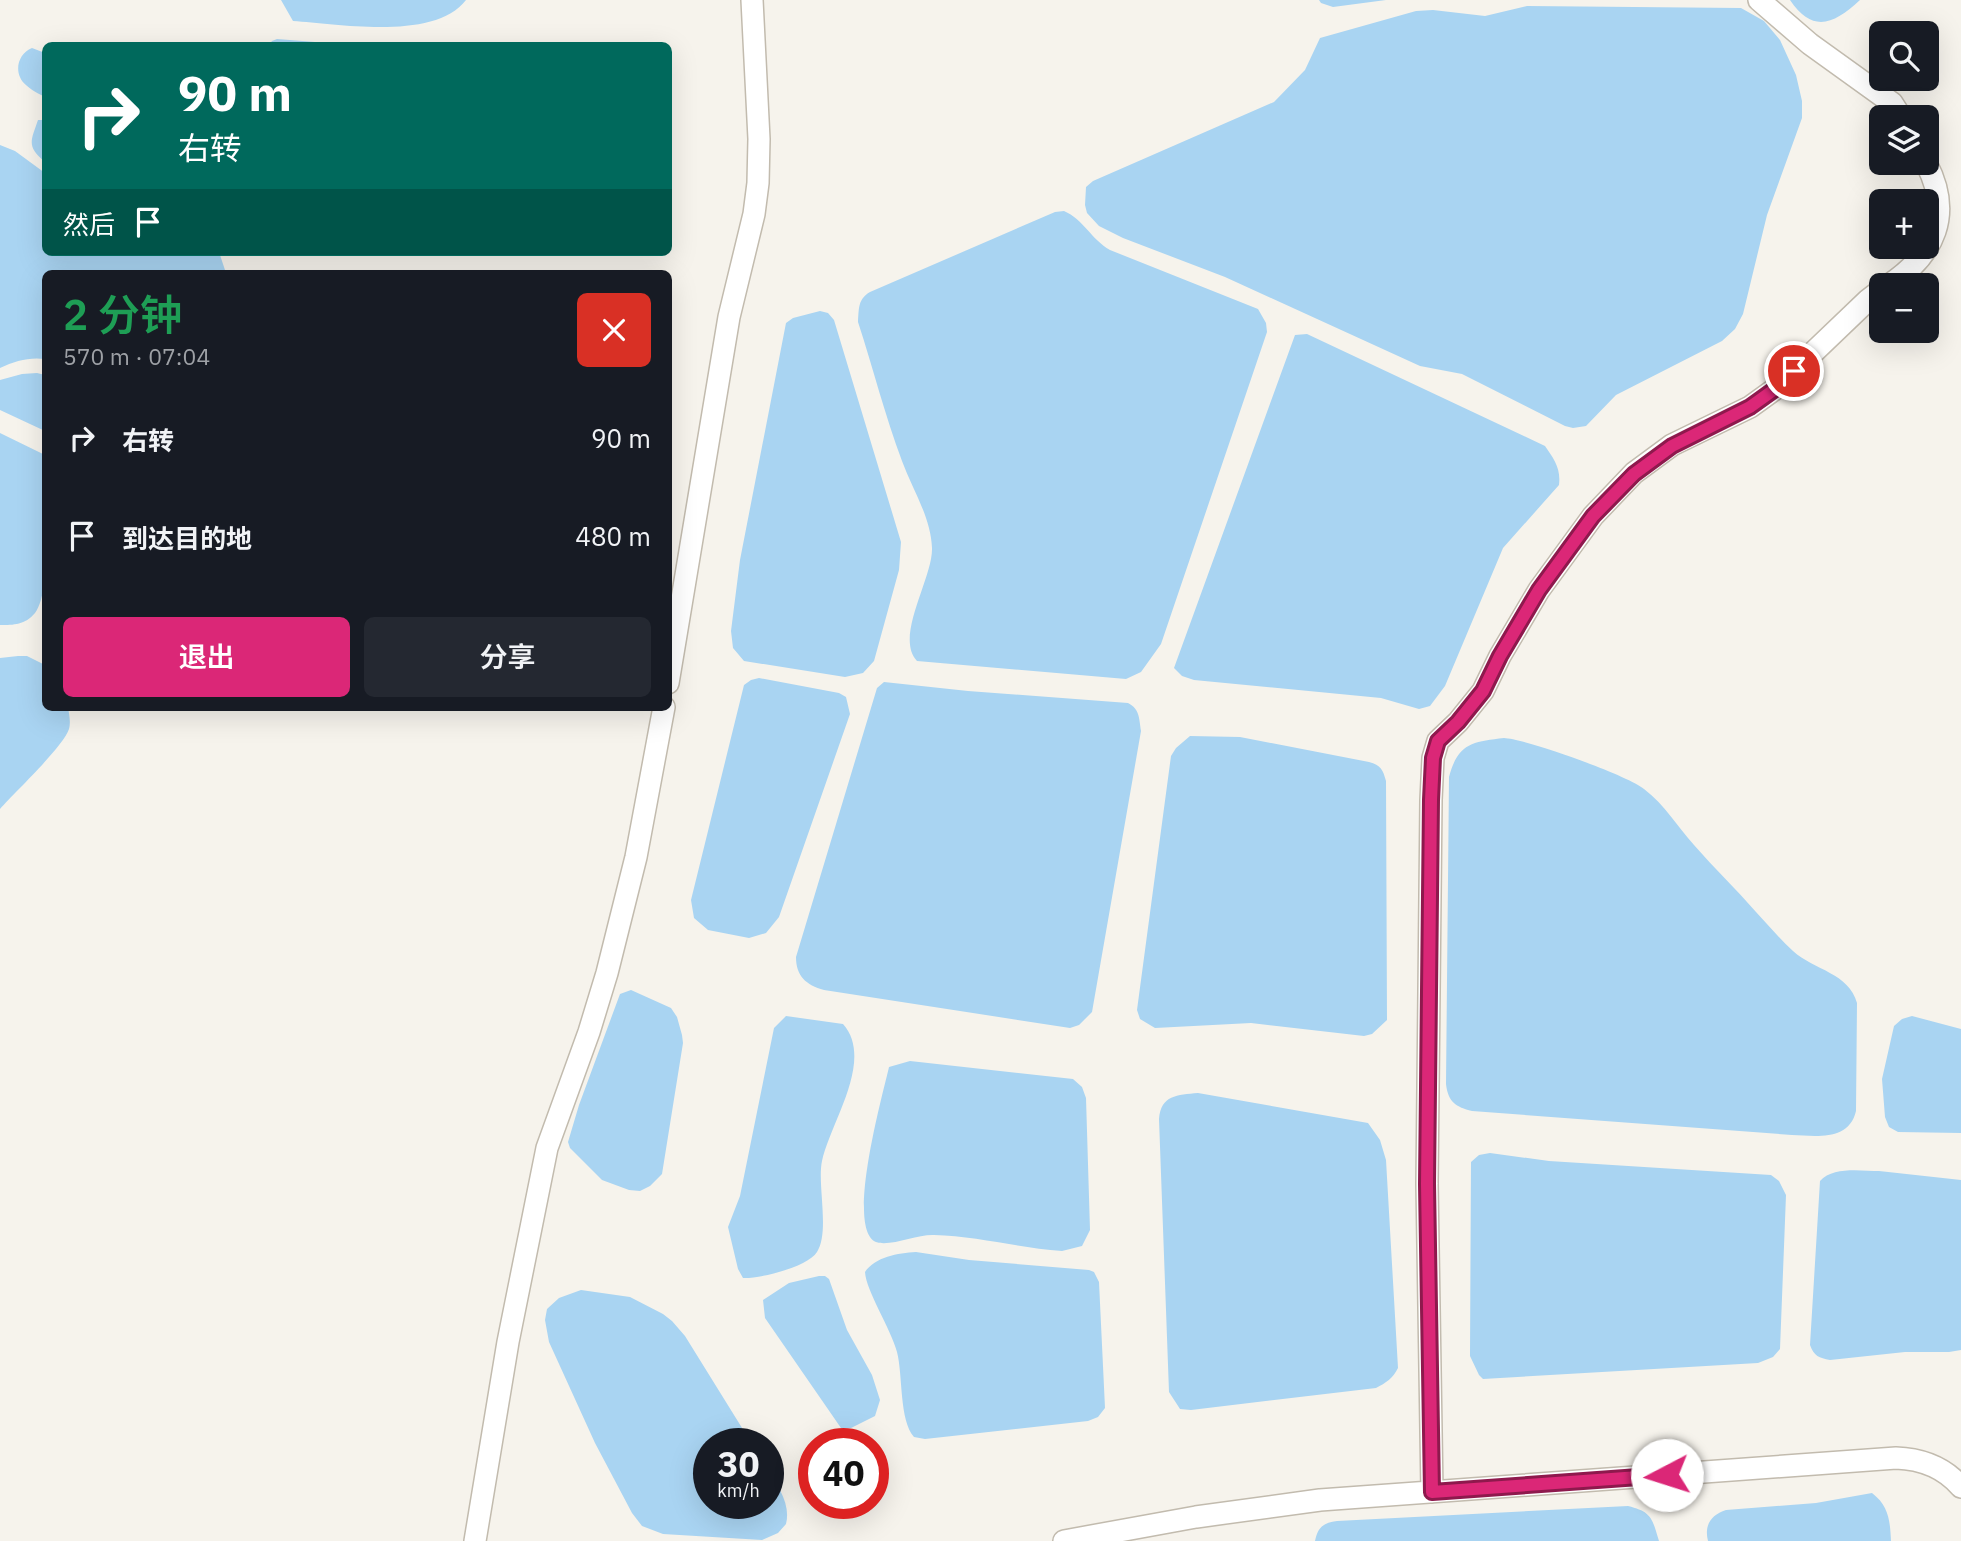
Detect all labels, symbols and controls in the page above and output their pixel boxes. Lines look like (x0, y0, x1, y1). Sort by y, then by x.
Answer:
map controls (1869, 21, 1939, 343)
button: search (1869, 21, 1939, 91)
text: 90 m (178, 61, 292, 124)
icon: right (63, 70, 154, 161)
button: layers (1869, 105, 1939, 175)
text: 右转 (178, 127, 242, 169)
button: + (1869, 189, 1939, 259)
icon: arrive (129, 203, 167, 241)
text: 然后 (63, 207, 115, 241)
button: − (1869, 273, 1939, 343)
text: 2 分钟 (63, 287, 182, 342)
button: close (577, 293, 651, 367)
text: 570 m · 07:04 (63, 341, 210, 371)
pin (1764, 341, 1824, 401)
icon: arrive (1775, 352, 1813, 390)
icon: right (63, 419, 101, 457)
text: 90 m (591, 421, 651, 455)
text: 右转 (122, 423, 174, 457)
icon: arrive (63, 517, 101, 555)
text: 480 m (575, 519, 651, 553)
text: 到达目的地 (122, 521, 252, 555)
button: 退出 (63, 617, 350, 697)
button: 分享 (364, 617, 651, 697)
speed limit sign: 40 (798, 1428, 889, 1519)
position arrow (1630, 1438, 1704, 1512)
text: 30 (717, 1441, 760, 1487)
text: km/h (717, 1479, 760, 1502)

